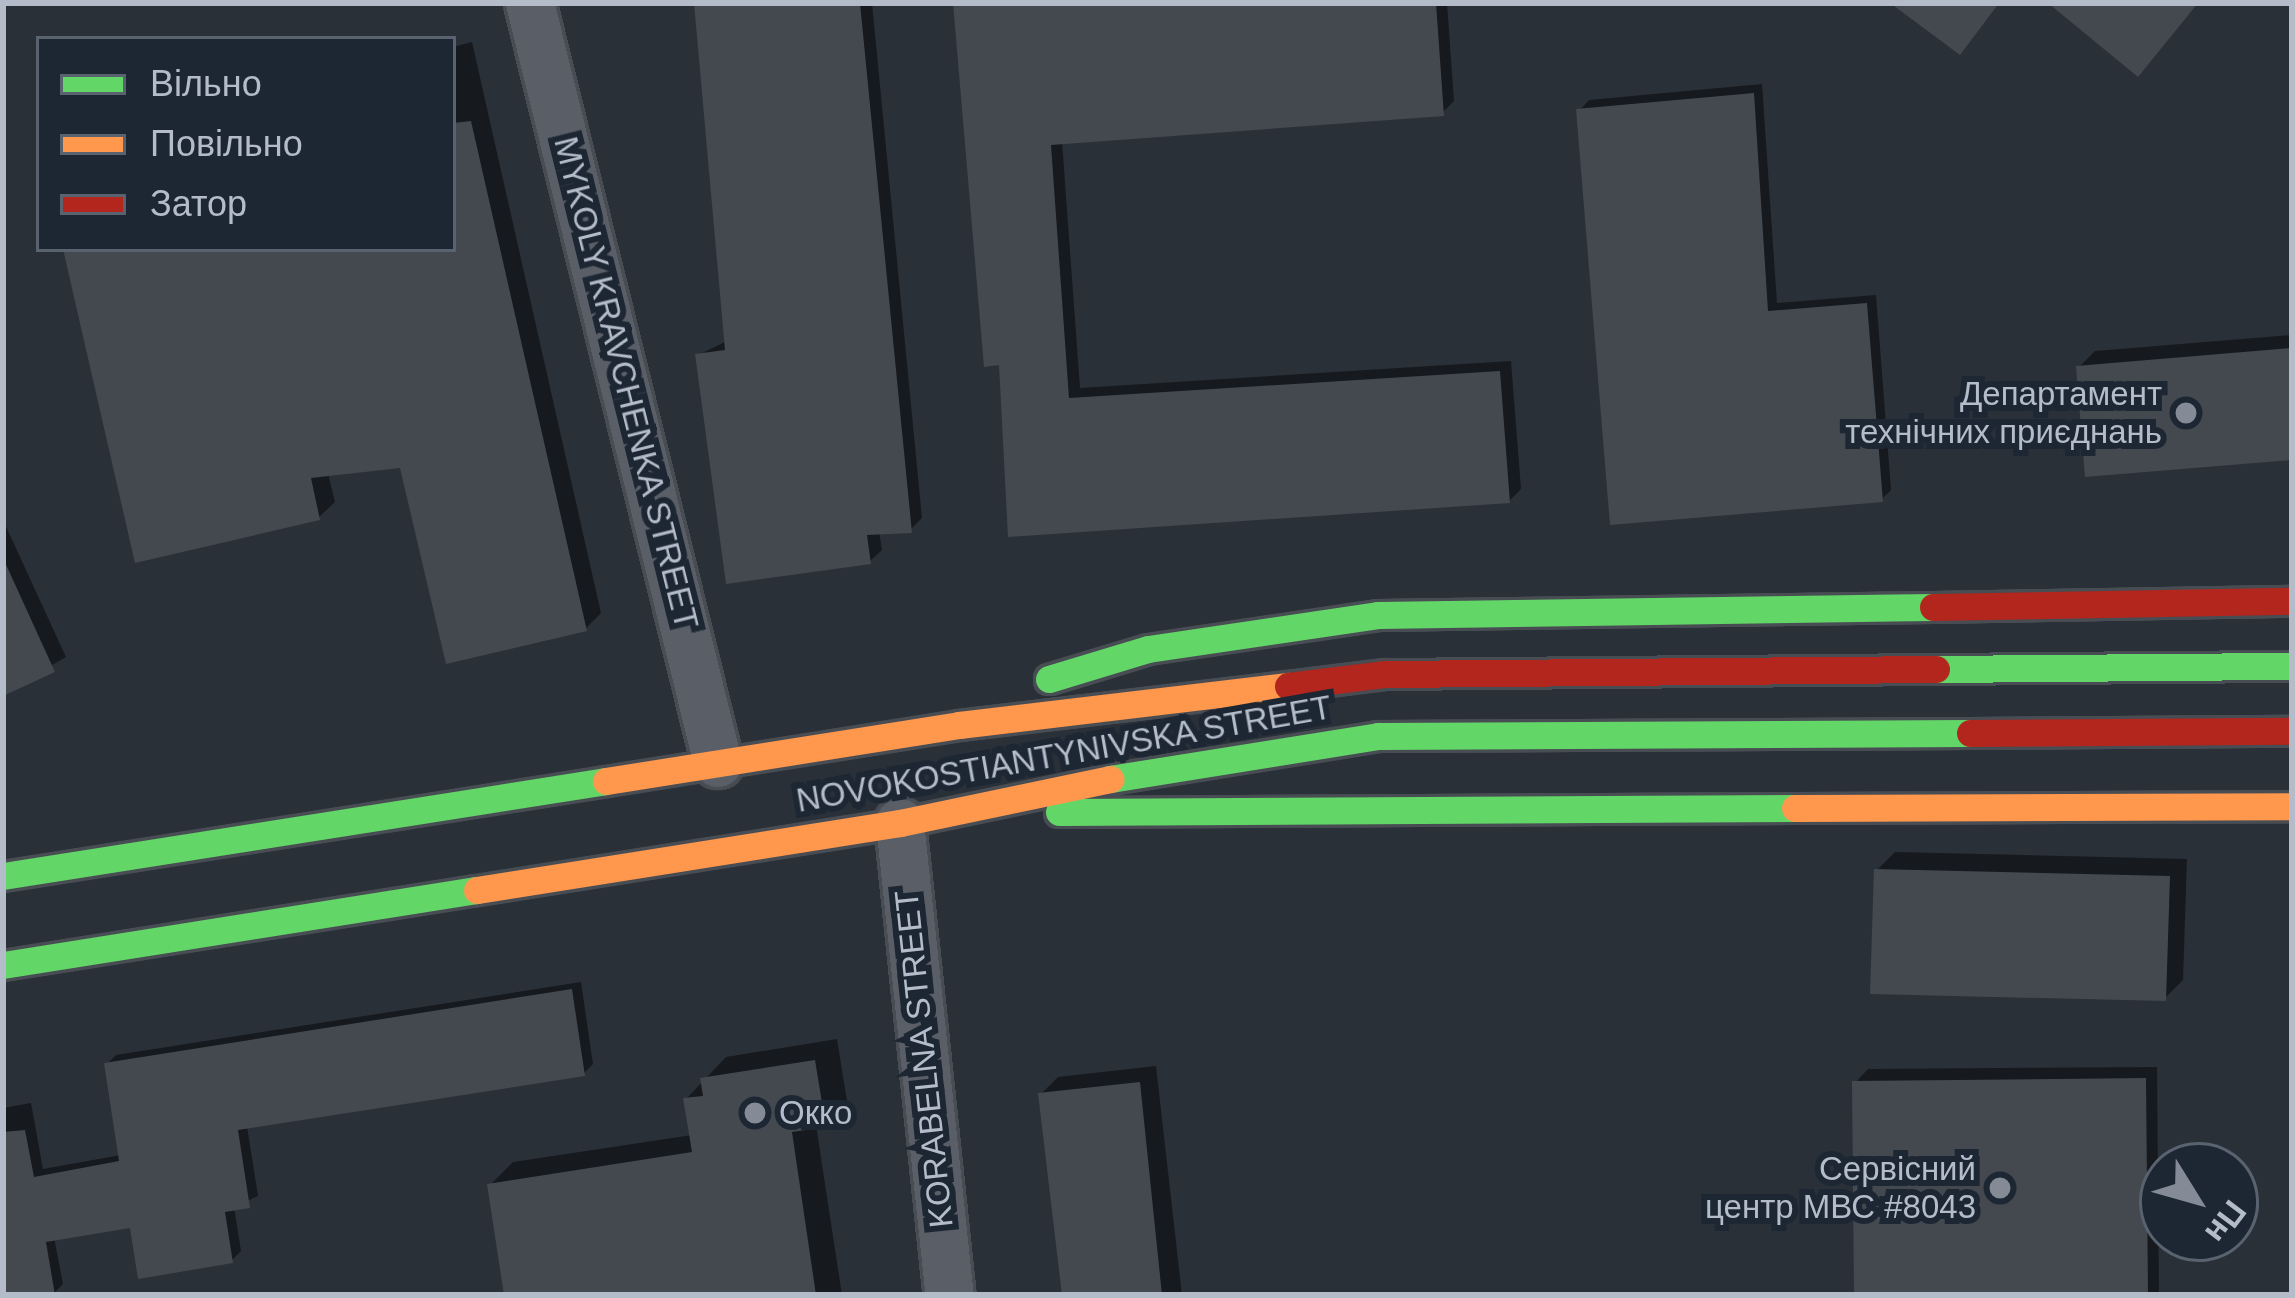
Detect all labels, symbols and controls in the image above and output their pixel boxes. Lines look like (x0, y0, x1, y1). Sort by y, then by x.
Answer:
legend (36, 36, 456, 252)
text: Вільно (150, 63, 262, 104)
text: Повільно (150, 123, 303, 164)
street label: MYKOLY KRAVCHENKA STREET (545, 131, 707, 635)
text: Затор (150, 183, 247, 224)
place label: Департамент технічних приєднань (1845, 374, 2162, 452)
marker: Департамент технічних приєднань (2173, 400, 2199, 426)
street label: NOVOKOSTIANTYNIVSKA STREET (792, 687, 1336, 821)
street label: KORABELNA STREET (886, 887, 962, 1231)
place label: Окко (779, 1093, 852, 1133)
marker: Окко (742, 1100, 768, 1126)
north arrow (2139, 1142, 2259, 1262)
place label: Сервісний центр МВС #8043 (1705, 1149, 1976, 1227)
marker: Сервісний центр МВС #8043 (1987, 1175, 2013, 1201)
text: Пн (2198, 1194, 2254, 1251)

